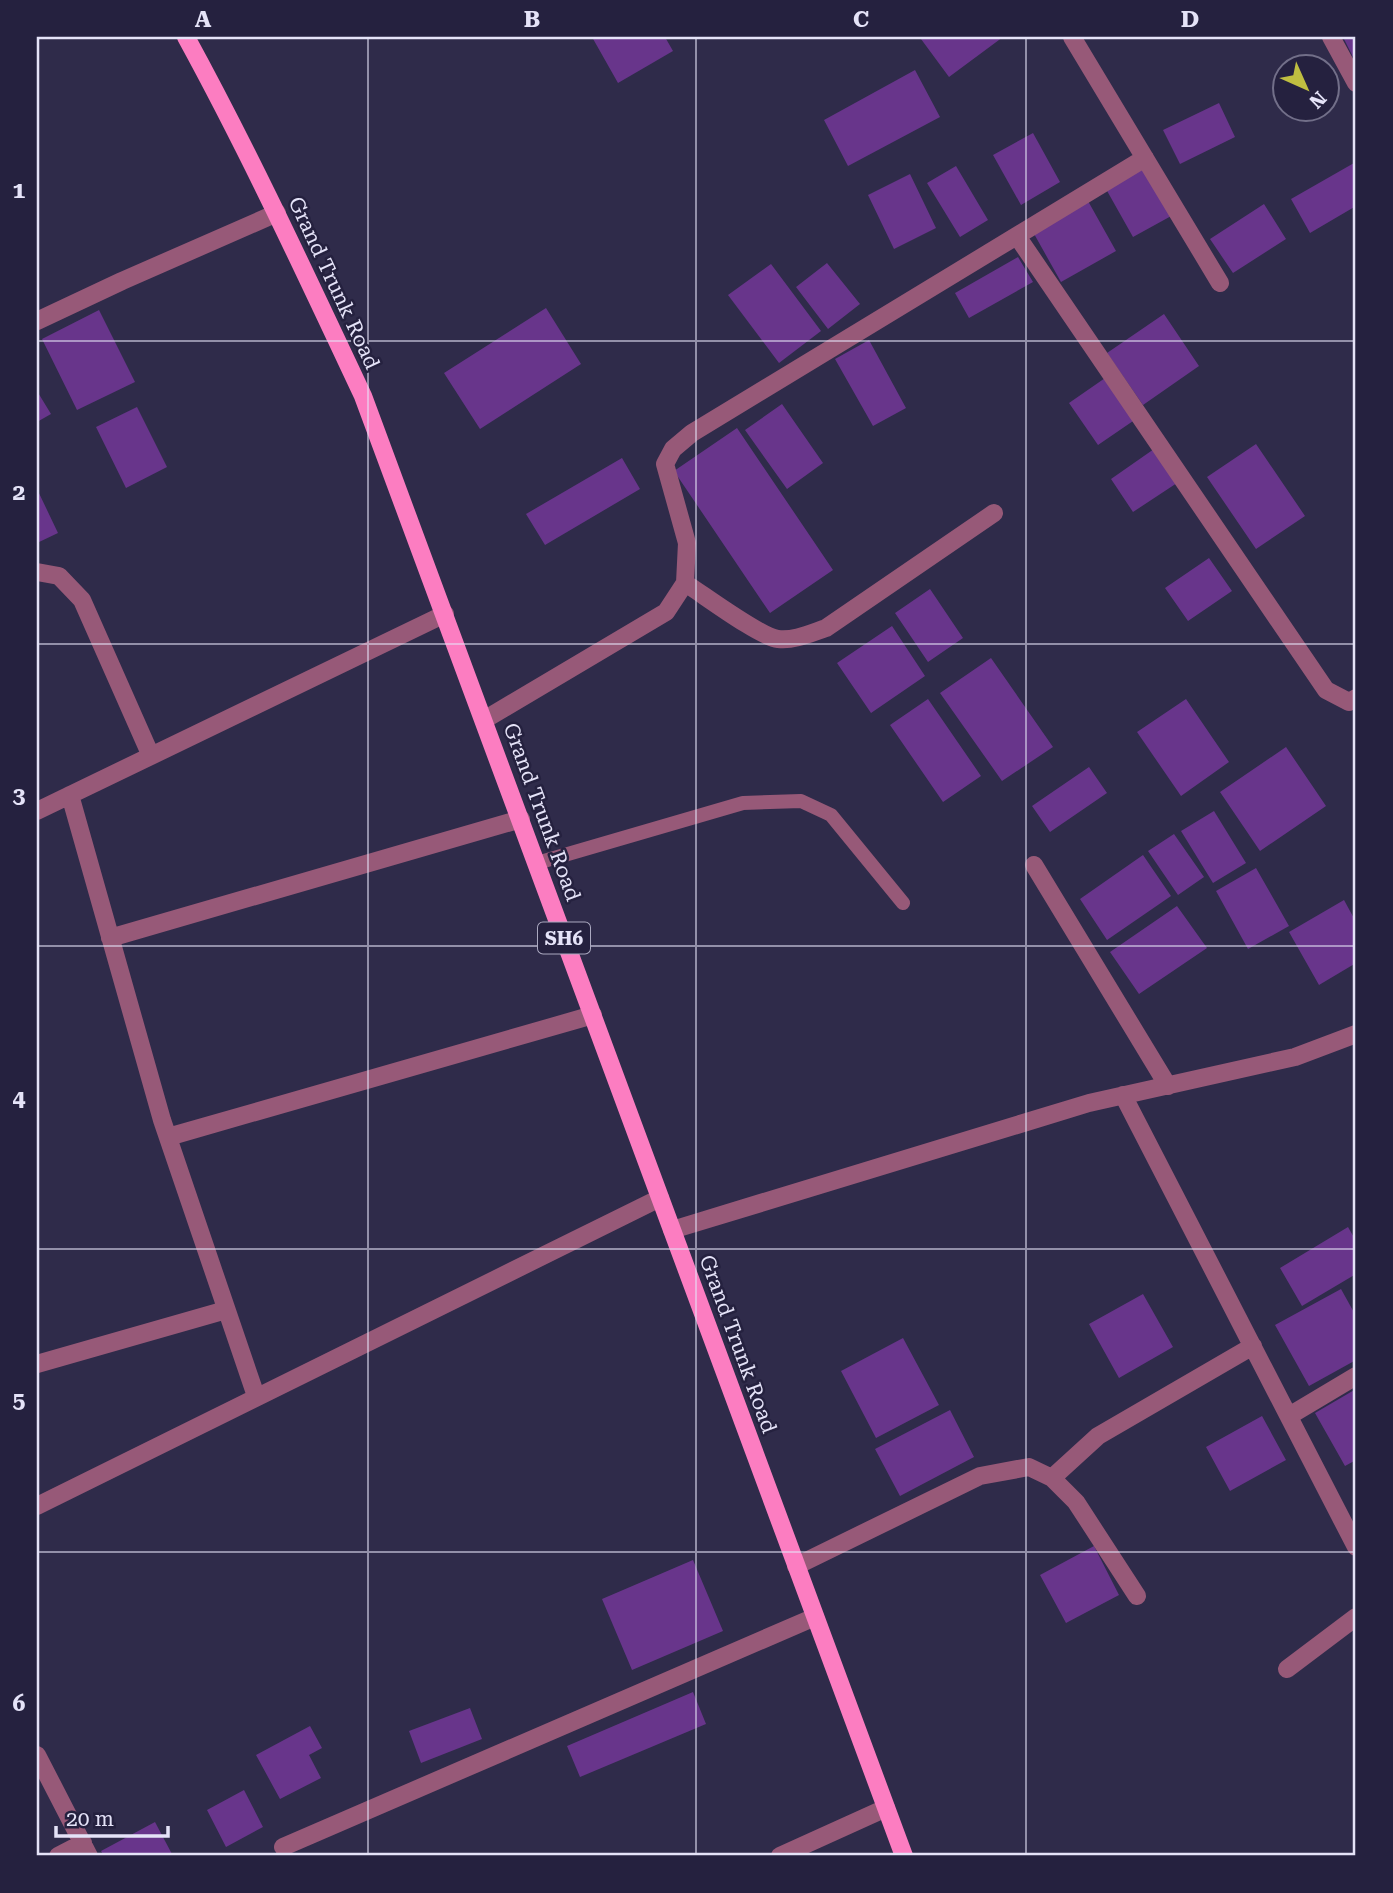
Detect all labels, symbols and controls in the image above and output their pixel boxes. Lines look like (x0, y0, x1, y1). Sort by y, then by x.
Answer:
text: A (195, 6, 212, 33)
text: B (524, 6, 540, 33)
text: C (853, 6, 869, 33)
text: D (1181, 6, 1199, 33)
north arrow (1270, 52, 1340, 122)
text: N (1304, 86, 1331, 113)
text: 1 (13, 177, 26, 204)
street label: Grand Trunk Road (283, 193, 385, 374)
text: 2 (13, 479, 25, 506)
street label: Grand Trunk Road (499, 720, 586, 905)
text: 3 (13, 782, 26, 809)
road number: SH6 (538, 922, 590, 954)
text: 4 (13, 1085, 26, 1112)
street label: Grand Trunk Road (695, 1252, 782, 1437)
text: 5 (13, 1387, 26, 1414)
text: 6 (13, 1690, 26, 1717)
scale bar (56, 1795, 168, 1839)
text: 20 m (66, 1807, 114, 1831)

